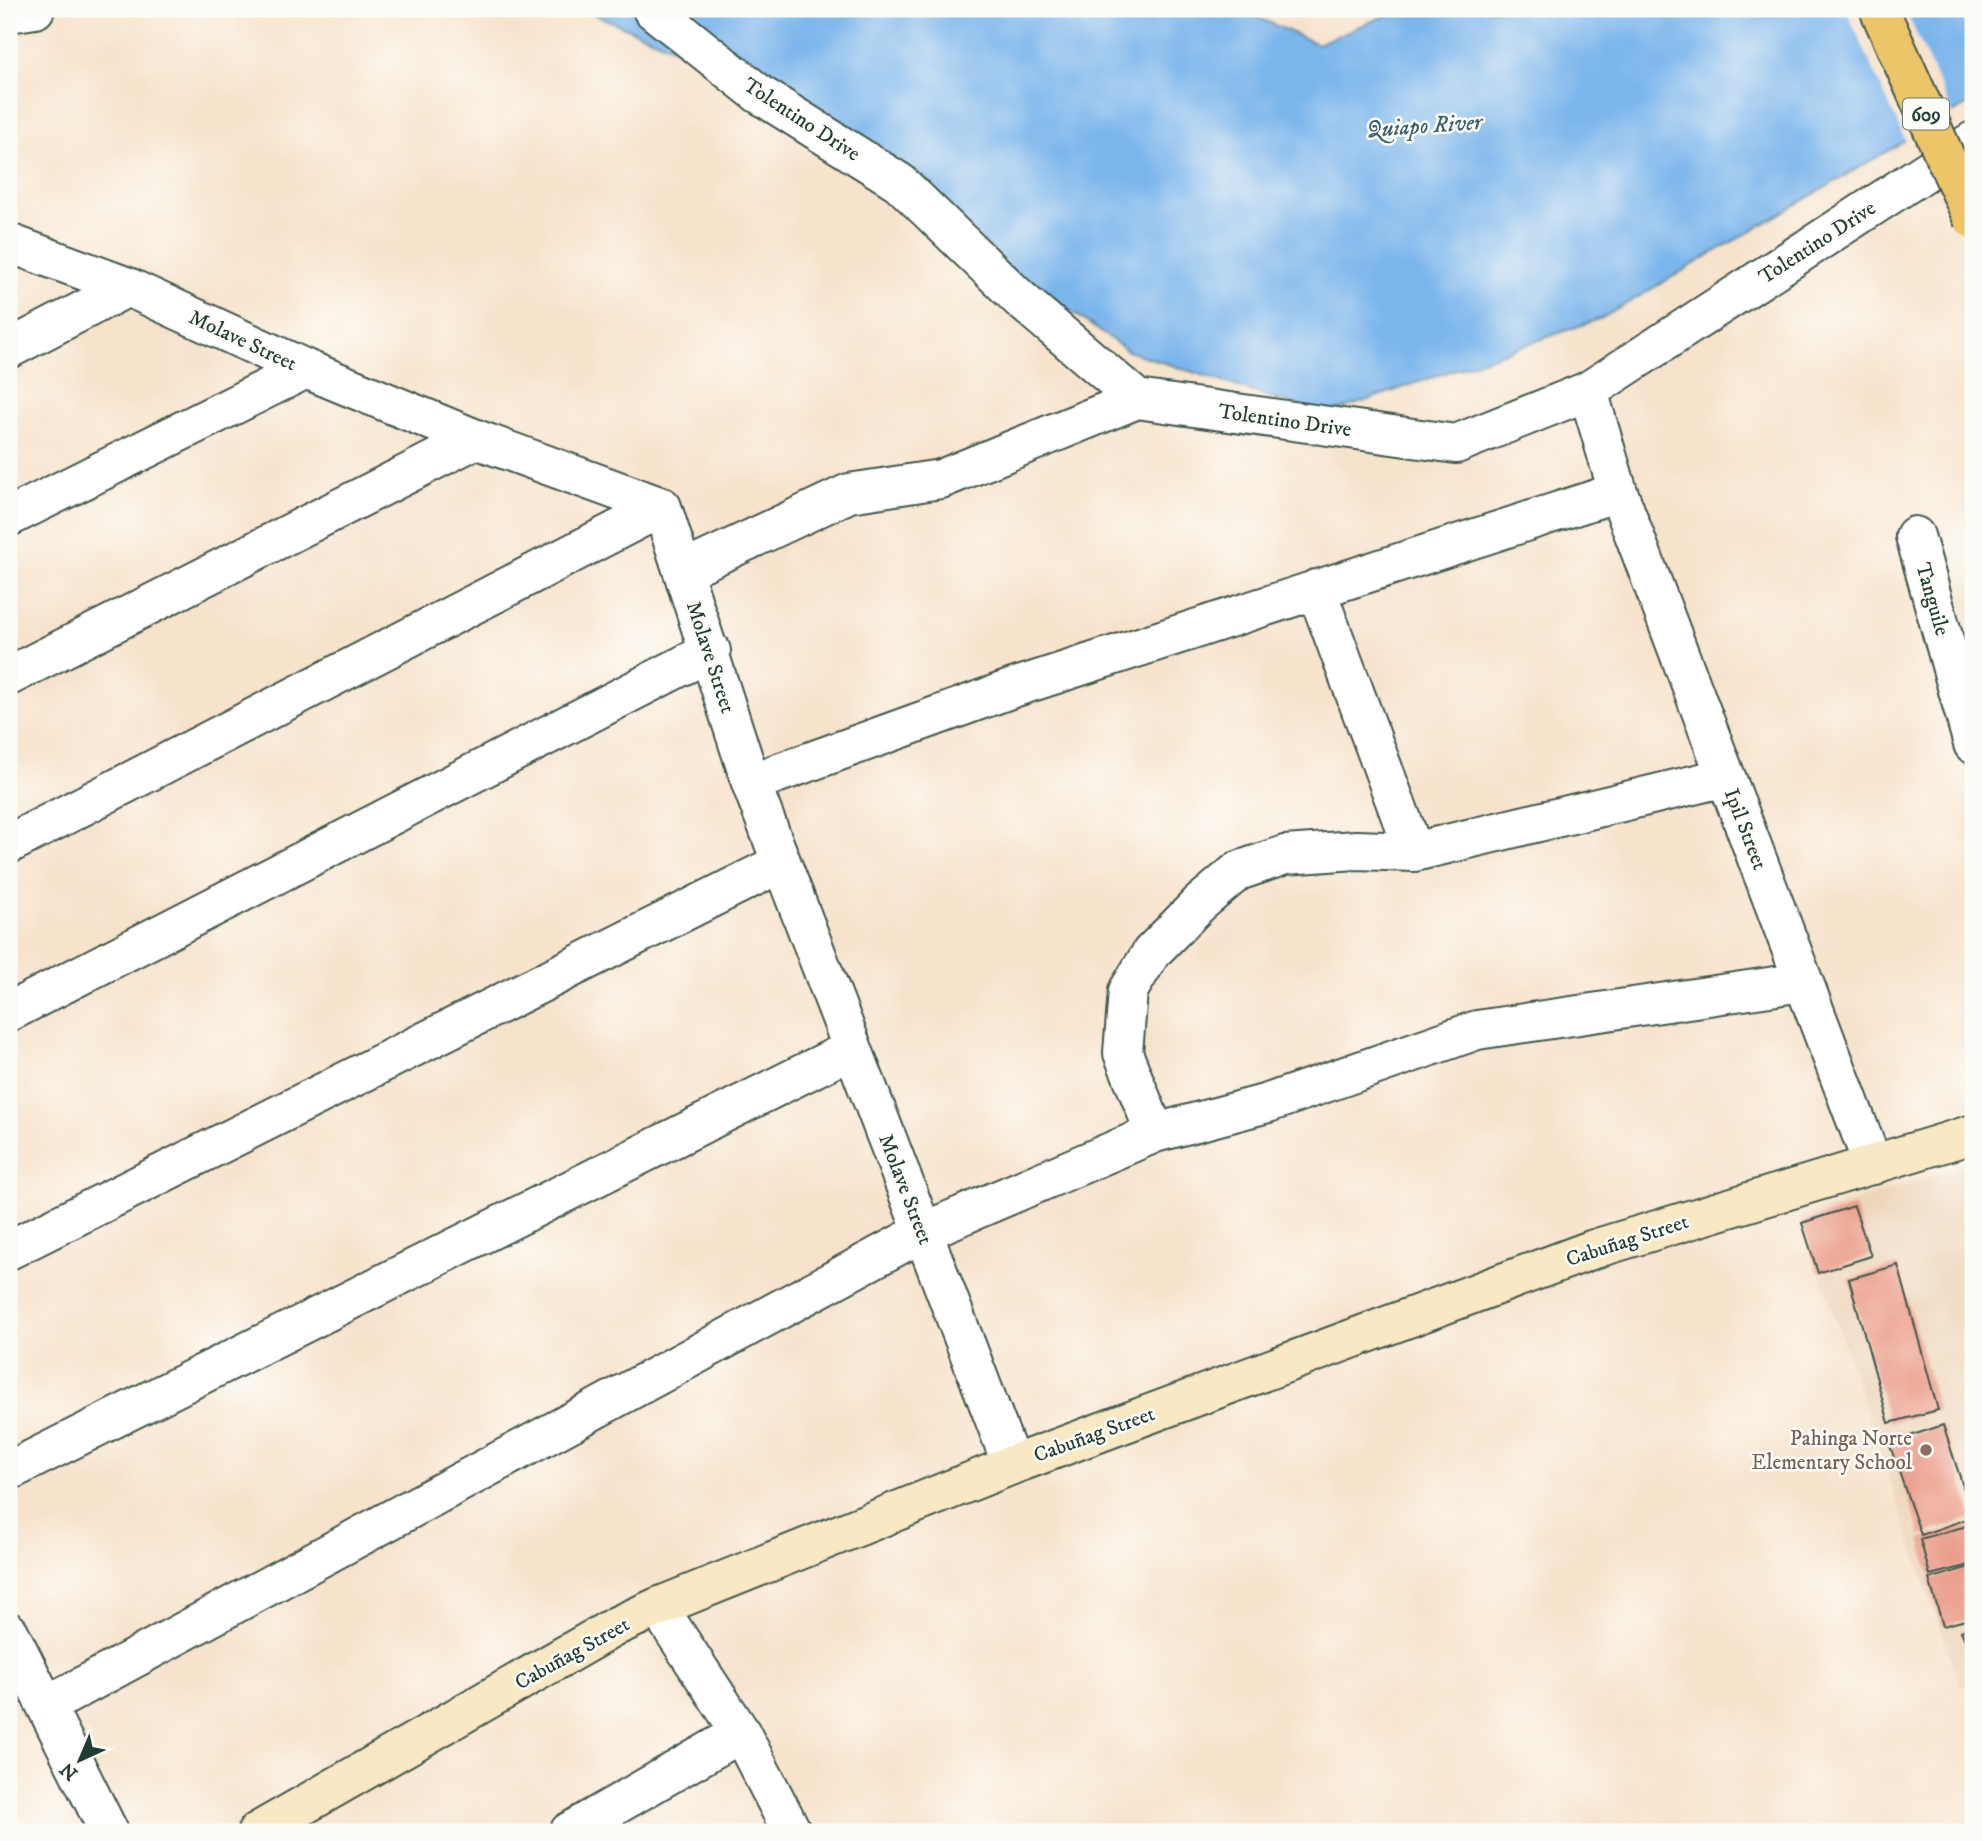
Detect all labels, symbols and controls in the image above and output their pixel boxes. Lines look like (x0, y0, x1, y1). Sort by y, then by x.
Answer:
street label: Tolentino Drive (738, 72, 865, 167)
road number: 609 (1903, 98, 1949, 130)
water label: Quiapo River (1365, 108, 1485, 145)
street label: Tolentino Drive (1754, 195, 1881, 290)
street label: Molave Street (184, 305, 301, 377)
street label: Tolentino Drive (1217, 399, 1353, 443)
street label: Tanguile (1909, 560, 1955, 639)
street label: Molave Street (680, 598, 740, 717)
street label: Ipil Street (1718, 785, 1773, 874)
street label: Molave Street (872, 1130, 938, 1249)
street label: Cabuñag Street (1563, 1209, 1692, 1273)
street label: Cabuñag Street (1030, 1401, 1159, 1469)
place label: Pahinga Norte Elementary School (1751, 1426, 1913, 1476)
marker: Pahinga Norte Elementary School (1918, 1442, 1934, 1458)
street label: Cabuñag Street (511, 1612, 635, 1696)
north arrow (46, 1726, 116, 1796)
text: N (55, 1757, 83, 1785)

